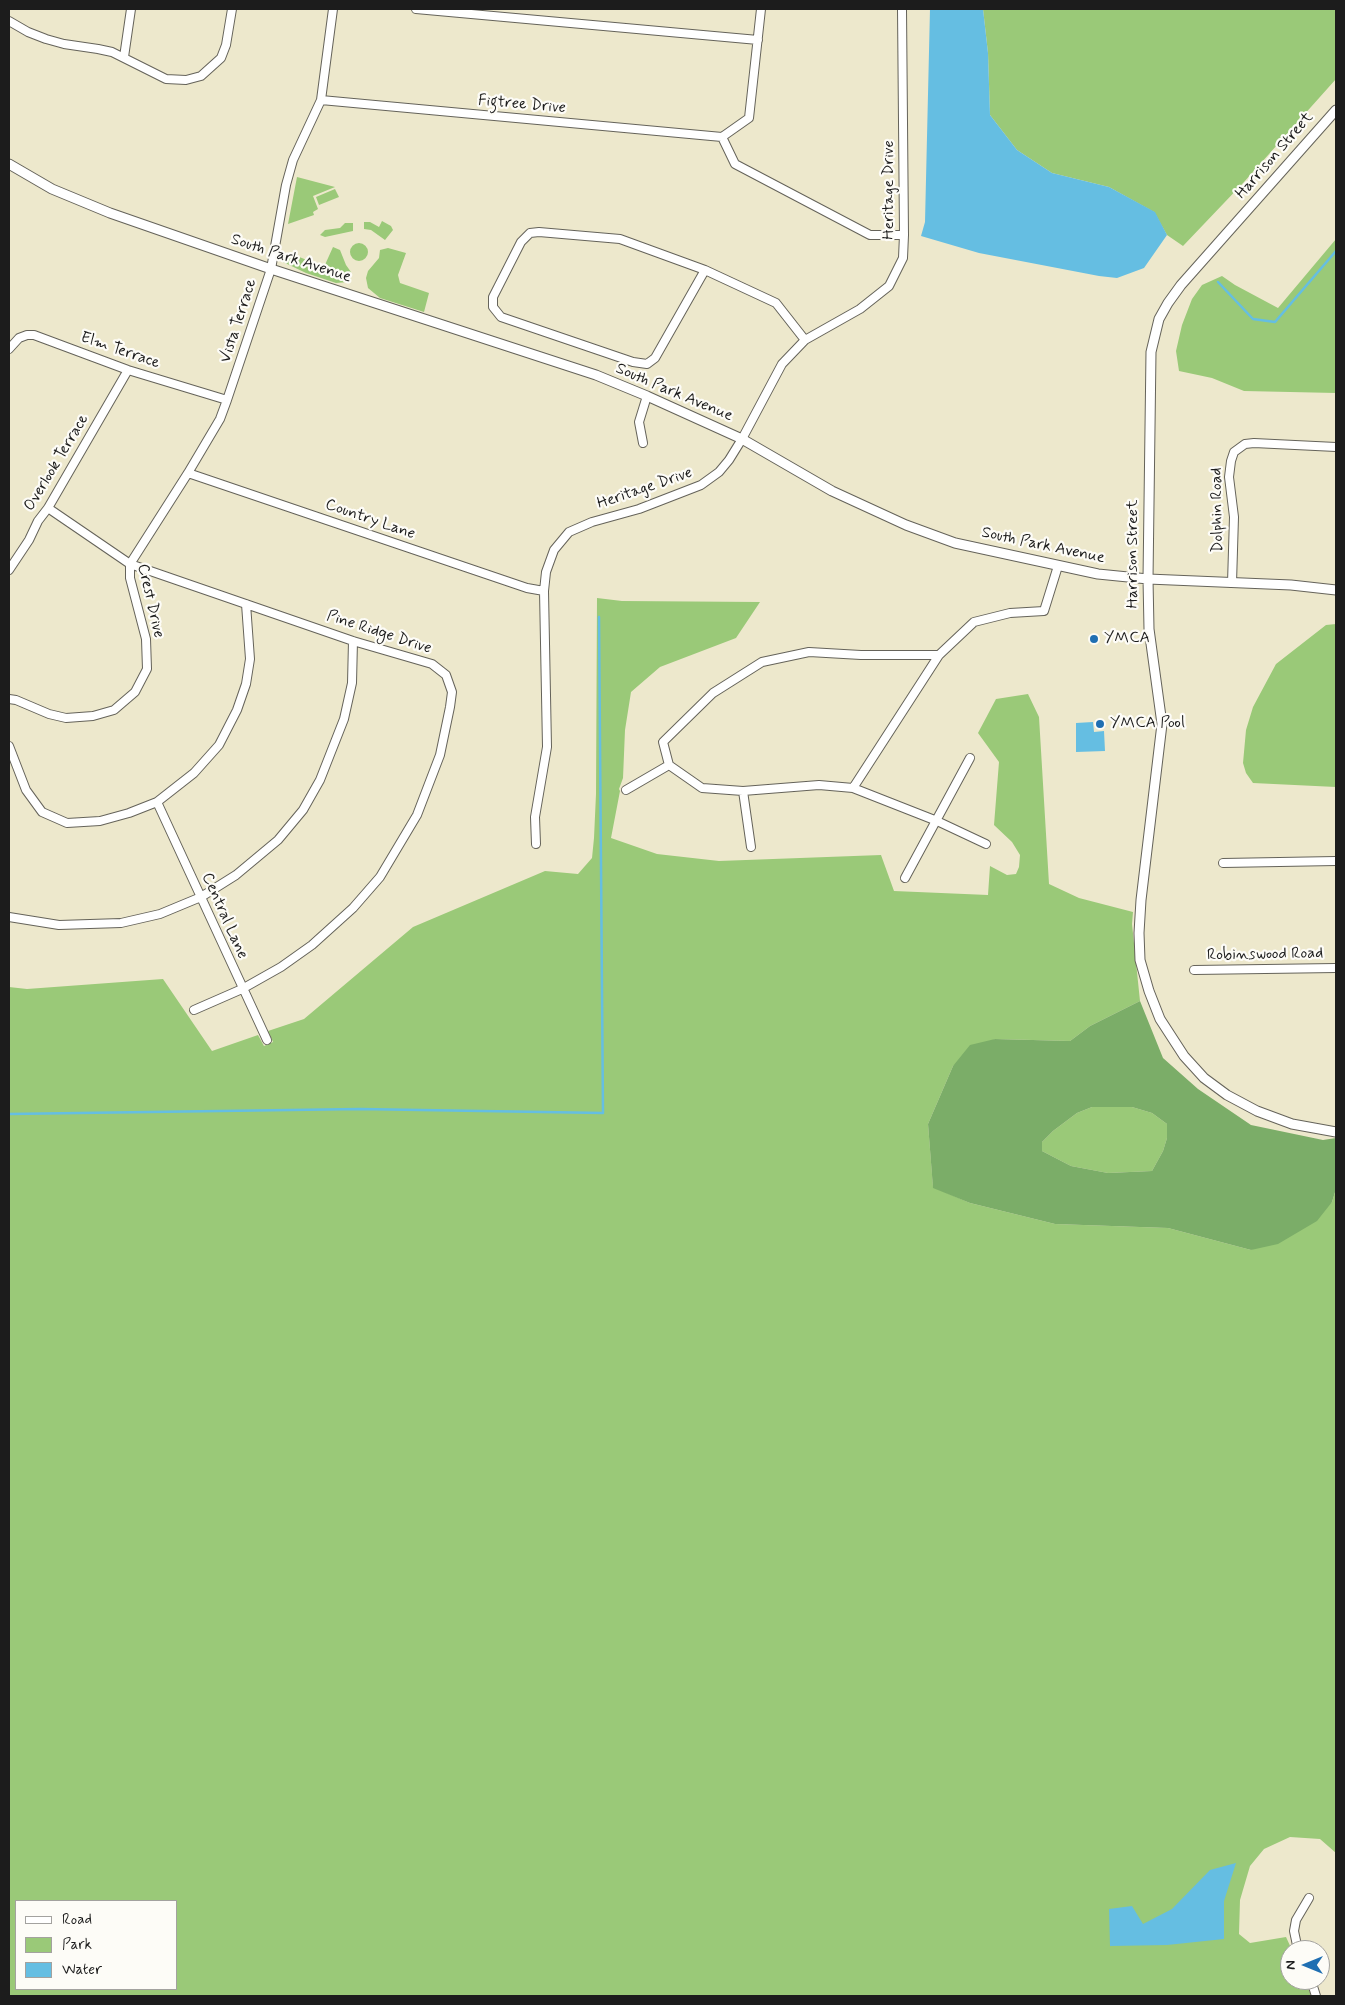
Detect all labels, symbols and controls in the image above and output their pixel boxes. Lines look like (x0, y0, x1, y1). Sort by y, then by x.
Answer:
street label: Figtree Drive (477, 92, 567, 118)
street label: Harrison Street (1232, 109, 1318, 203)
street label: Heritage Drive (880, 140, 900, 240)
street label: South Park Avenue (228, 231, 354, 287)
street label: Vista Terrace (216, 277, 262, 365)
street label: Elm Terrace (78, 328, 162, 374)
street label: South Park Avenue (613, 360, 735, 426)
street label: Overlook Terrace (20, 411, 94, 515)
street label: Heritage Drive (595, 464, 695, 514)
street label: Dolphin Road (1208, 467, 1228, 553)
street label: Country Lane (322, 496, 418, 544)
street label: Harrison Street (1124, 500, 1144, 608)
street label: South Park Avenue (980, 524, 1106, 568)
street label: Crest Drive (132, 562, 168, 640)
street label: Pine Ridge Drive (324, 607, 434, 659)
place label: YMCA (1104, 629, 1150, 649)
marker: YMCA (1088, 633, 1100, 645)
place label: YMCA Pool (1110, 714, 1185, 734)
marker: YMCA Pool (1094, 718, 1106, 730)
street label: Central Lane (196, 870, 252, 962)
street label: Robinswood Road (1207, 944, 1323, 966)
legend (15, 1900, 178, 1990)
text: Road (62, 1910, 92, 1930)
text: Park (62, 1935, 92, 1955)
north arrow (1280, 1940, 1330, 1990)
text: Water (62, 1960, 102, 1980)
text: N (1282, 1960, 1300, 1970)

